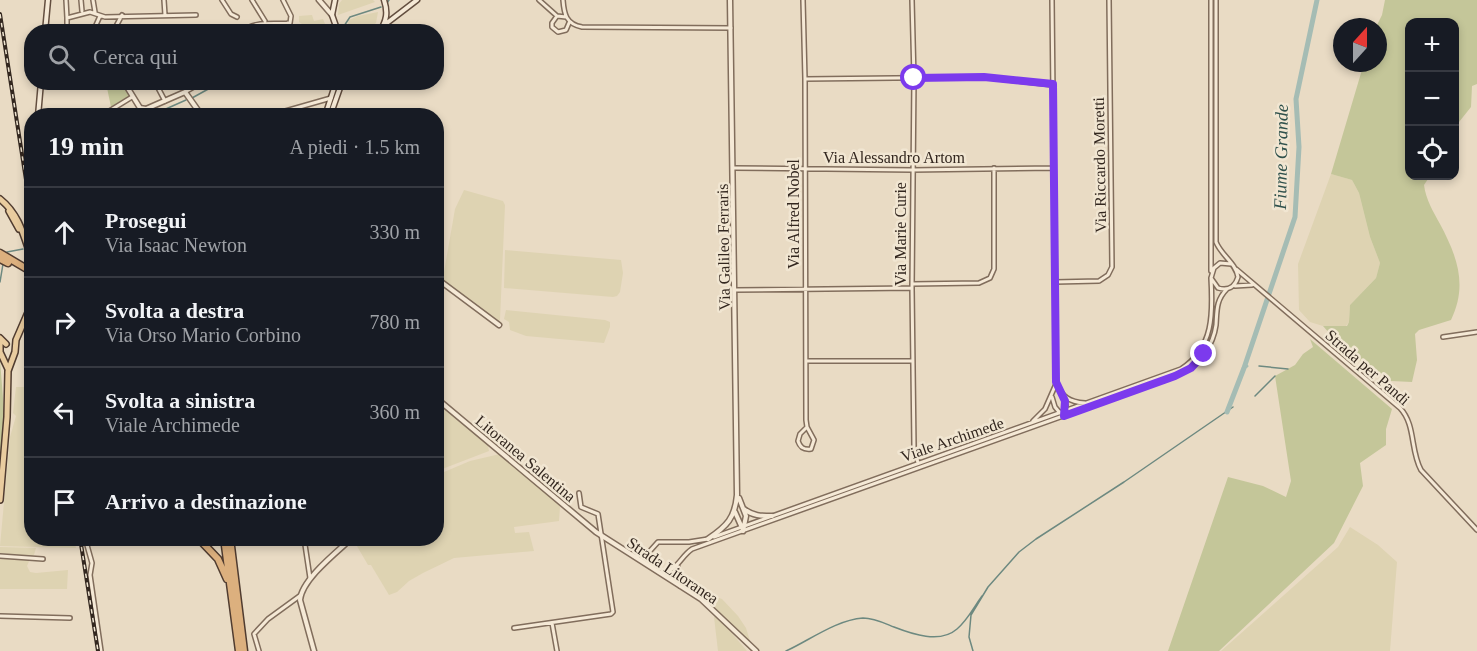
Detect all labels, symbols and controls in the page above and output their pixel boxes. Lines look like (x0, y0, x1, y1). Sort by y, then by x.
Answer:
north arrow (1333, 18, 1387, 72)
map controls (1405, 18, 1459, 180)
button: + (1405, 18, 1459, 72)
search box (24, 24, 444, 90)
icon: search (45, 41, 78, 74)
text: Cerca qui (93, 44, 178, 69)
route start (900, 64, 926, 90)
button: − (1405, 72, 1459, 126)
street label: Via Riccardo Moretti (1090, 96, 1109, 233)
water label: Fiume Grande (1270, 104, 1292, 211)
button: locate (1405, 126, 1459, 180)
text: 19 min (48, 132, 124, 161)
text: A piedi · 1.5 km (289, 136, 420, 158)
street label: Via Alessandro Artom (823, 149, 966, 166)
street label: Via Alfred Nobel (785, 158, 802, 269)
street label: Via Marie Curie (892, 182, 909, 286)
street label: Via Galileo Ferraris (714, 183, 733, 311)
text: Prosegui (105, 208, 186, 233)
icon: ahead (48, 216, 81, 249)
text: 330 m (369, 221, 420, 243)
text: Via Isaac Newton (105, 234, 247, 256)
text: Svolta a destra (105, 298, 244, 323)
icon: right (48, 306, 81, 339)
text: 780 m (369, 311, 420, 333)
text: Via Orso Mario Corbino (105, 324, 301, 346)
street label: Strada per Pandi (1322, 326, 1414, 410)
route end (1190, 340, 1216, 366)
text: Svolta a sinistra (105, 388, 255, 413)
icon: left (48, 396, 81, 429)
text: 360 m (369, 401, 420, 423)
street label: Litoranea Salentina (472, 412, 579, 505)
text: Viale Archimede (105, 414, 240, 436)
street label: Viale Archimede (898, 414, 1006, 465)
icon: arrive (48, 486, 81, 519)
text: Arrivo a destinazione (105, 489, 307, 514)
street label: Strada Litoranea (624, 534, 721, 607)

